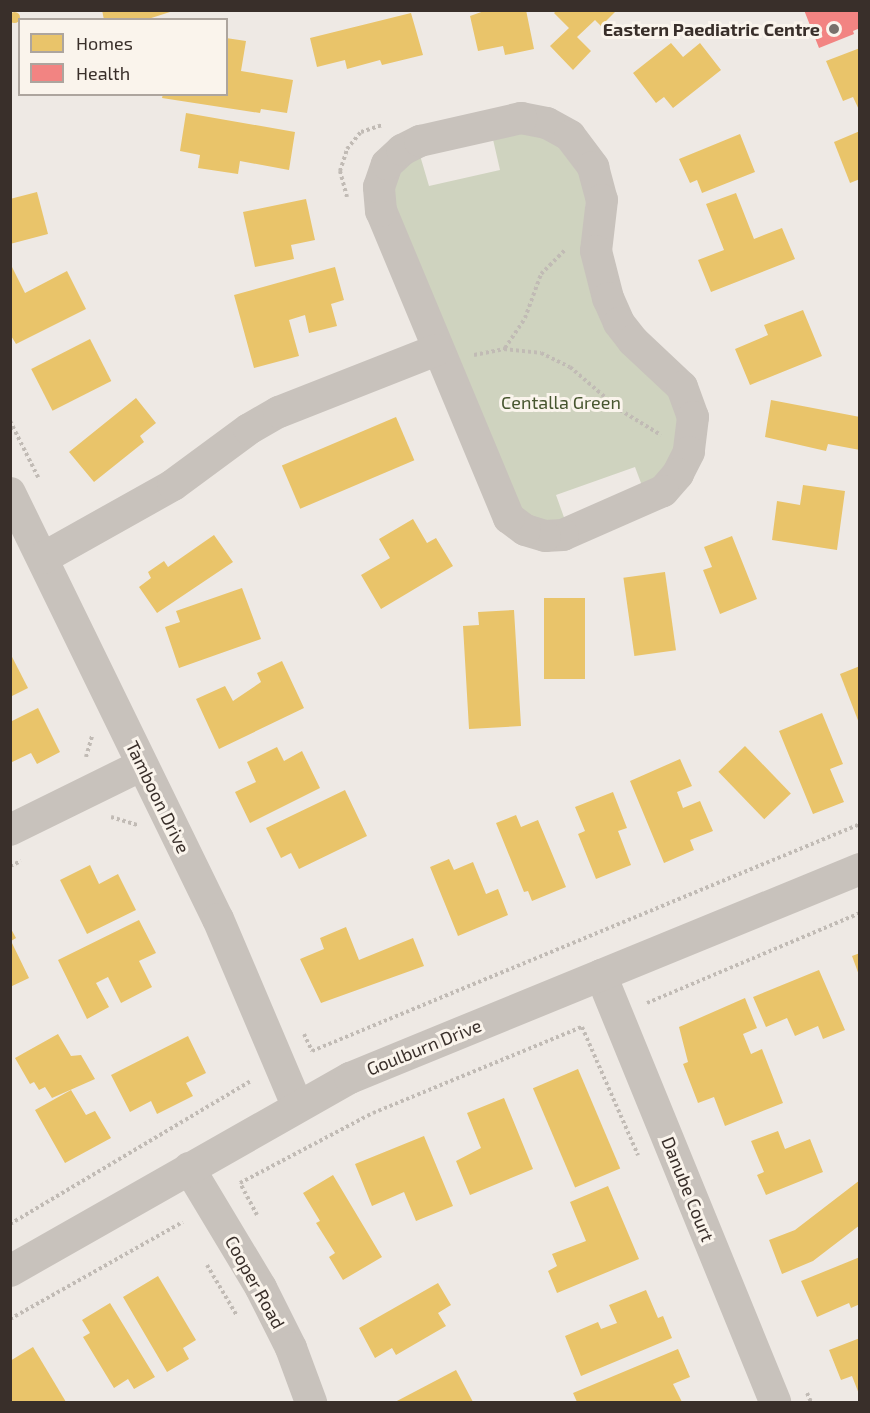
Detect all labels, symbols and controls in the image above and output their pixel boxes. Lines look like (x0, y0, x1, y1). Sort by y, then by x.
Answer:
legend (18, 18, 228, 96)
place label: Eastern Paediatric Centre (603, 18, 820, 40)
marker: Eastern Paediatric Centre (825, 20, 843, 38)
text: Homes (76, 32, 133, 54)
text: Health (76, 62, 130, 84)
park label: Centalla Green (501, 391, 621, 413)
street label: Tamboon Drive (121, 737, 195, 857)
street label: Goulburn Drive (363, 1014, 485, 1080)
street label: Danube Court (657, 1133, 719, 1245)
street label: Cooper Road (220, 1232, 290, 1332)

